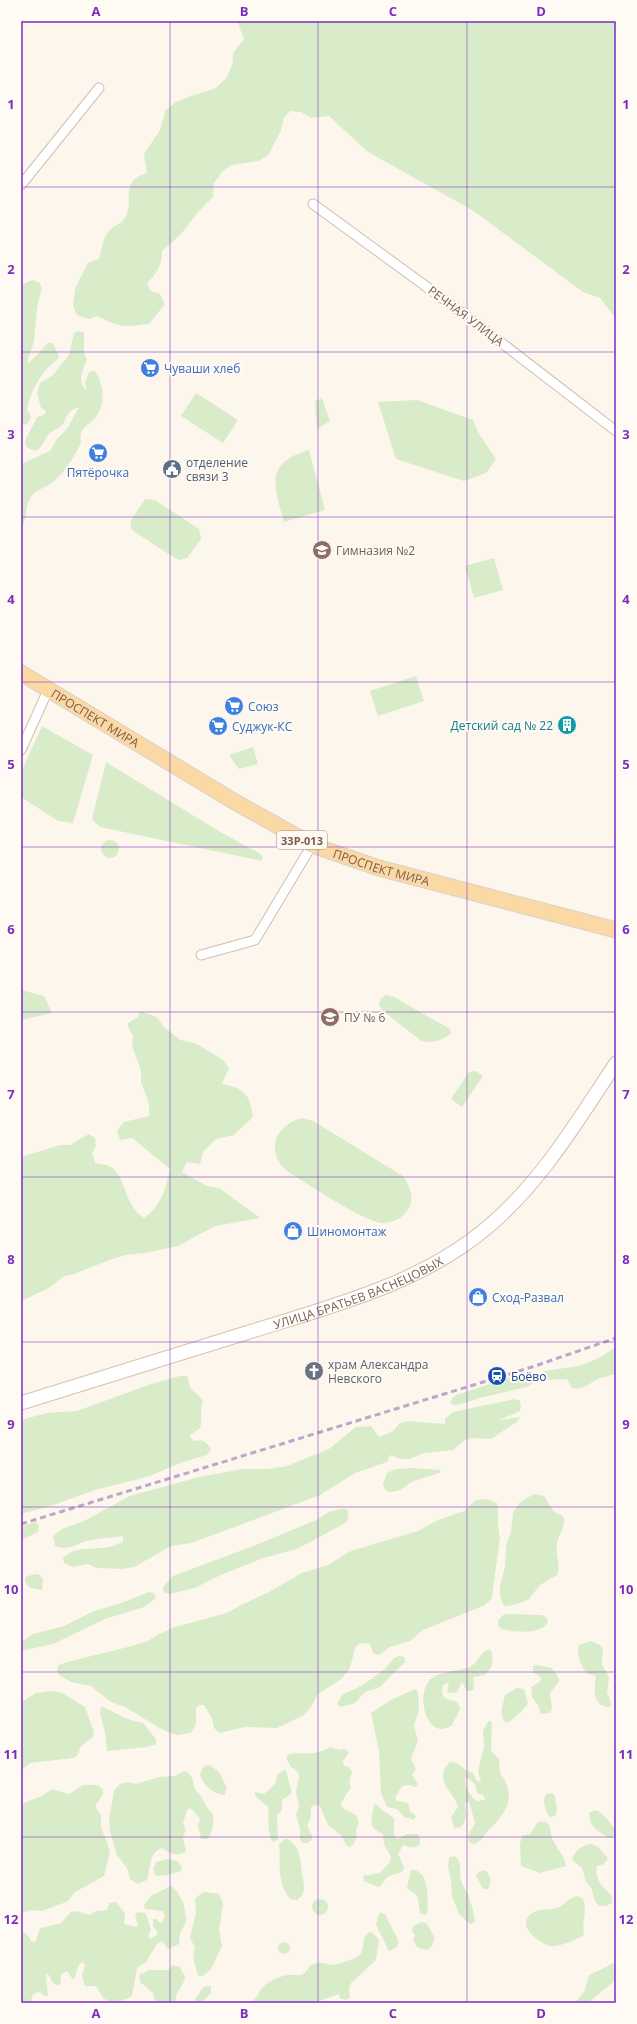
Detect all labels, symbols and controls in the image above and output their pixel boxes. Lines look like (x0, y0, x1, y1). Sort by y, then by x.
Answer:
text: A (92, 2, 101, 20)
text: B (240, 2, 249, 20)
text: C (389, 2, 397, 20)
text: D (536, 2, 546, 20)
text: 1 (7, 95, 15, 113)
text: 1 (622, 95, 630, 113)
text: 2 (7, 260, 15, 278)
text: 2 (622, 260, 630, 278)
street label: РЕЧНАЯ УЛИЦА (425, 282, 508, 350)
supermarket icon: Чуваши хлеб (139, 357, 161, 379)
place label: Чуваши хлеб (164, 360, 240, 377)
text: 3 (7, 425, 15, 443)
text: 3 (622, 425, 630, 443)
supermarket icon: Пятёрочка (87, 442, 109, 464)
place label: отделение связи 3 (186, 454, 248, 485)
public building icon: отделение связи 3 (161, 458, 183, 480)
place label: Пятёрочка (67, 464, 129, 481)
school or university icon: Гимназия №2 (311, 539, 333, 561)
place label: Гимназия №2 (336, 542, 415, 559)
text: 4 (7, 590, 15, 608)
text: 4 (622, 590, 630, 608)
street label: ПРОСПЕКТ МИРА (48, 685, 143, 751)
supermarket icon: Союз (223, 695, 245, 717)
place label: Союз (248, 698, 279, 715)
building icon: Детский сад № 22 (556, 714, 578, 736)
supermarket icon: Суджук-КС (207, 715, 229, 737)
place label: Детский сад № 22 (451, 717, 553, 734)
place label: Суджук-КС (232, 718, 293, 735)
text: 5 (7, 755, 15, 773)
text: 5 (622, 755, 630, 773)
road number: 33Р-013 (277, 831, 327, 849)
street label: ПРОСПЕКТ МИРА (331, 844, 432, 890)
text: 6 (7, 920, 15, 938)
text: 6 (622, 920, 630, 938)
school or university icon: ПУ № 6 (319, 1006, 341, 1028)
place label: ПУ № 6 (344, 1009, 386, 1026)
text: 7 (7, 1085, 15, 1103)
text: 7 (622, 1085, 630, 1103)
shop icon: Шиномонтаж (282, 1220, 304, 1242)
place label: Шиномонтаж (307, 1223, 387, 1240)
text: 8 (7, 1250, 15, 1268)
text: 8 (622, 1250, 630, 1268)
street label: УЛИЦА БРАТЬЕВ ВАСНЕЦОВЫХ (271, 1252, 446, 1333)
shop icon: Сход-Развал (467, 1286, 489, 1308)
place label: Сход-Развал (492, 1289, 564, 1306)
place label: храм Александра Невского (328, 1356, 429, 1387)
church icon: храм Александра Невского (303, 1360, 325, 1382)
station icon: Боёво (486, 1365, 508, 1387)
place label: Боёво (511, 1368, 546, 1385)
text: 9 (7, 1415, 15, 1433)
text: 9 (622, 1415, 630, 1433)
text: 10 (4, 1580, 18, 1598)
text: 10 (619, 1580, 633, 1598)
text: 11 (4, 1745, 18, 1763)
text: 11 (619, 1745, 633, 1763)
text: 12 (4, 1910, 19, 1928)
text: 12 (619, 1910, 634, 1928)
text: A (92, 2004, 101, 2022)
text: B (240, 2004, 249, 2022)
text: C (389, 2004, 397, 2022)
text: D (536, 2004, 546, 2022)

